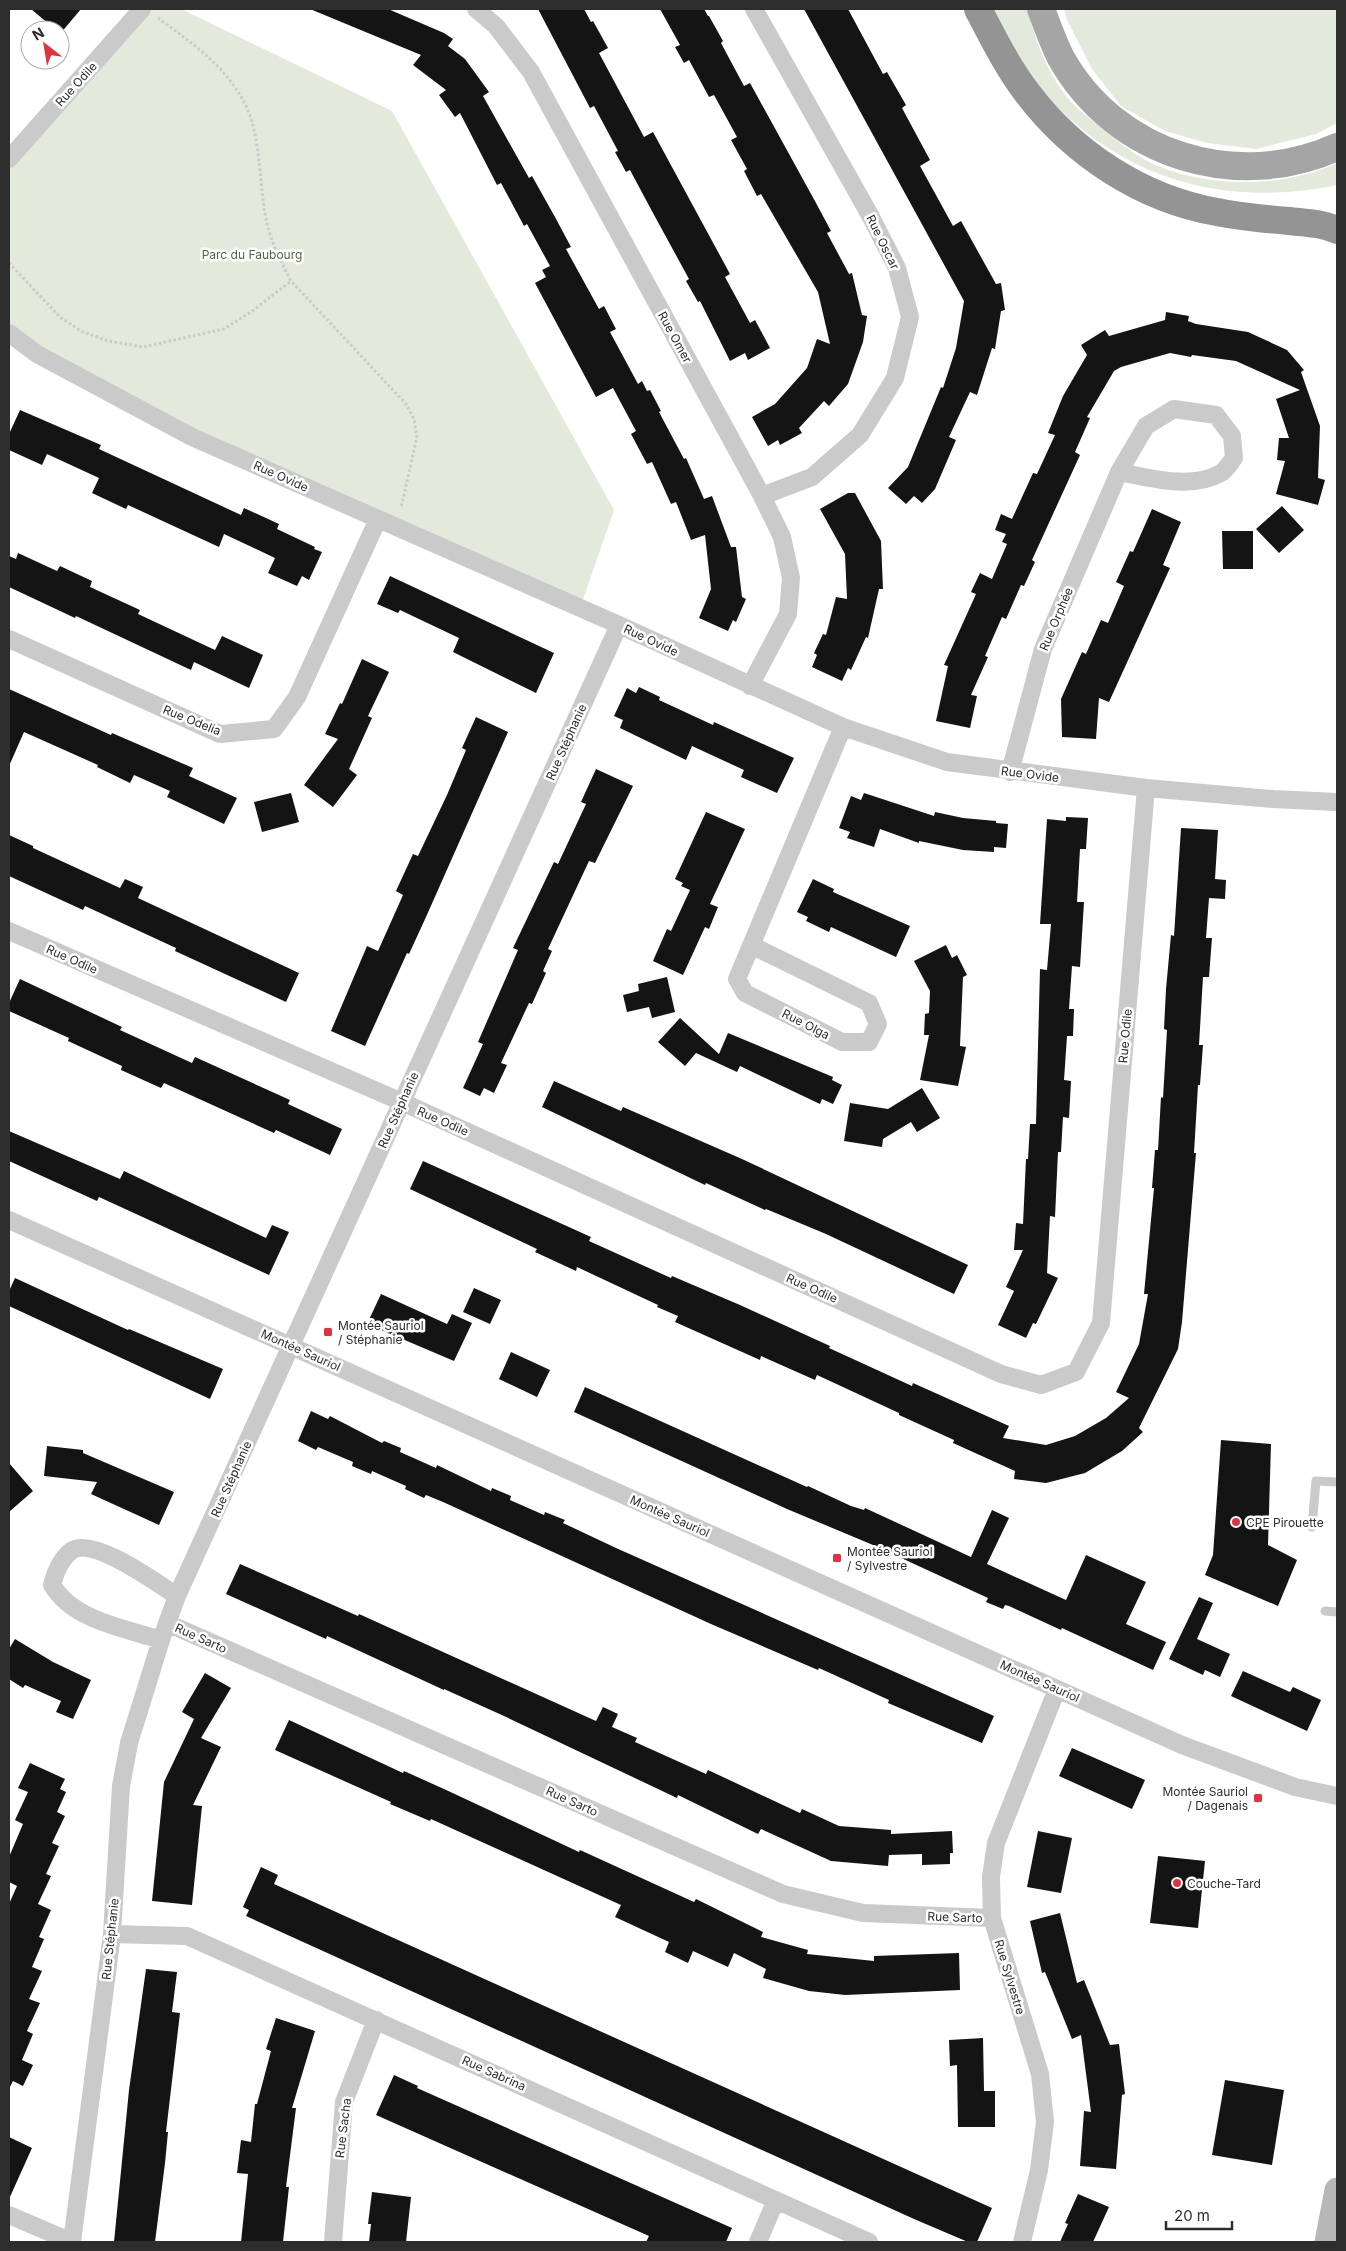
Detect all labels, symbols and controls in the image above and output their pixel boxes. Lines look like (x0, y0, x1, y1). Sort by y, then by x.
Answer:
north arrow (20, 20, 70, 70)
text: N (29, 23, 47, 43)
street label: Rue Odile (52, 59, 100, 109)
street label: Rue Oscar (863, 212, 903, 272)
park label: Parc du Faubourg (202, 247, 302, 262)
street label: Rue Omer (655, 309, 695, 366)
street label: Rue Ovide (251, 457, 311, 495)
street label: Rue Orphée (1036, 585, 1076, 653)
street label: Rue Ovide (621, 621, 681, 659)
street label: Rue Odelia (161, 702, 223, 738)
street label: Rue Stéphanie (542, 702, 590, 782)
street label: Rue Ovide (1000, 763, 1060, 785)
street label: Rue Odile (44, 941, 100, 977)
street label: Rue Olga (780, 1006, 832, 1042)
street label: Rue Odile (1115, 1008, 1135, 1064)
street label: Rue Stéphanie (374, 1070, 422, 1150)
street label: Rue Odile (415, 1103, 471, 1139)
street label: Rue Odile (784, 1270, 840, 1306)
place label: Montée Sauriol / Stéphanie (338, 1318, 424, 1347)
street label: Montée Sauriol (259, 1326, 343, 1374)
marker: Montée Sauriol / Stéphanie (322, 1326, 334, 1338)
street label: Rue Stéphanie (207, 1439, 255, 1519)
street label: Montée Sauriol (628, 1492, 712, 1540)
place label: CPE Pirouette (1246, 1515, 1324, 1530)
marker: CPE Pirouette (1230, 1516, 1242, 1528)
place label: Montée Sauriol / Sylvestre (847, 1544, 933, 1573)
marker: Montée Sauriol / Sylvestre (831, 1552, 843, 1564)
street label: Rue Sarto (173, 1620, 229, 1656)
street label: Montée Sauriol (998, 1657, 1082, 1705)
street label: Rue Sarto (544, 1783, 600, 1819)
place label: Montée Sauriol / Dagenais (1162, 1784, 1248, 1813)
marker: Montée Sauriol / Dagenais (1252, 1792, 1264, 1804)
place label: Couche-Tard (1187, 1876, 1261, 1891)
marker: Couche-Tard (1171, 1877, 1183, 1889)
street label: Rue Stéphanie (98, 1898, 122, 1980)
street label: Rue Sarto (927, 1909, 983, 1925)
street label: Rue Sylvestre (991, 1938, 1029, 2016)
street label: Rue Sabrina (460, 2052, 528, 2094)
street label: Rue Sacha (332, 2097, 354, 2159)
scale bar (1166, 2198, 1232, 2230)
text: 20 m (1174, 2206, 1210, 2225)

